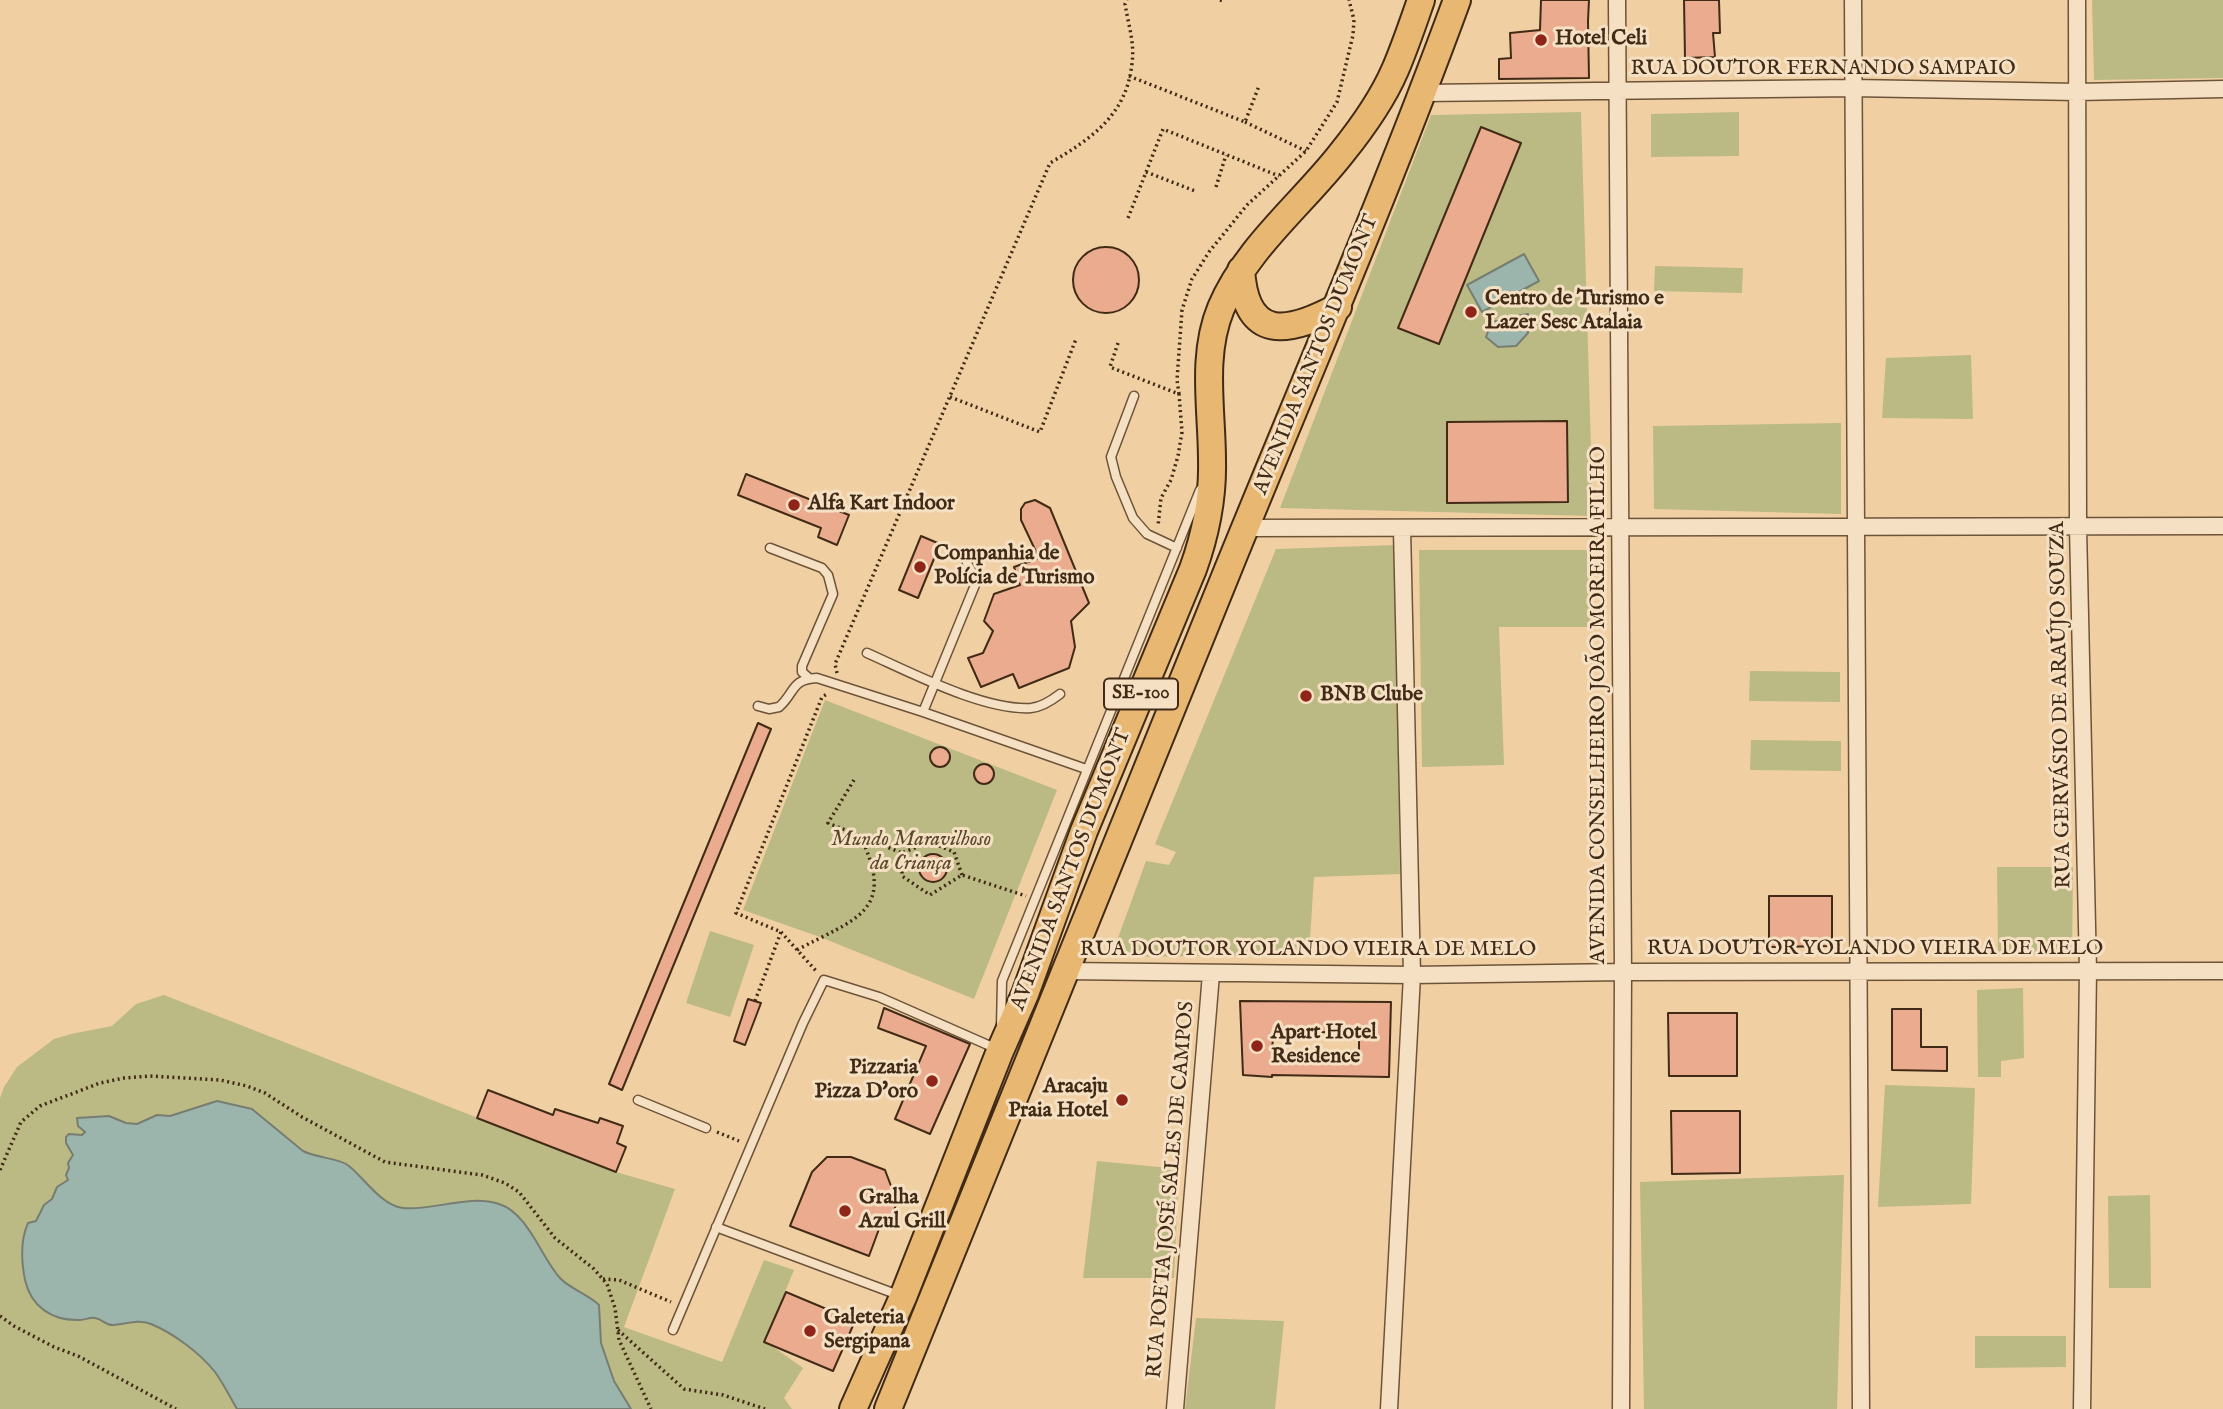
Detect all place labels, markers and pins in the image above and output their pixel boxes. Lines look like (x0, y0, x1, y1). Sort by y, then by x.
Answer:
place label: Hotel Celi (1555, 27, 1647, 53)
marker: Hotel Celi (1533, 32, 1549, 48)
place label: Centro de Turismo e Lazer Sesc Atalaia (1485, 287, 1664, 337)
marker: Centro de Turismo e Lazer Sesc Atalaia (1463, 304, 1479, 320)
place label: Alfa Kart Indoor (808, 492, 955, 518)
marker: Alfa Kart Indoor (786, 497, 802, 513)
place label: Companhia de Polícia de Turismo (934, 542, 1095, 592)
marker: Companhia de Polícia de Turismo (912, 559, 928, 575)
place label: BNB Clube (1320, 683, 1423, 709)
marker: BNB Clube (1298, 688, 1314, 704)
place label: Apart Hotel Residence (1271, 1021, 1377, 1071)
marker: Apart Hotel Residence (1249, 1038, 1265, 1054)
place label: Pizzaria Pizza D'oro (815, 1056, 918, 1106)
marker: Pizzaria Pizza D'oro (924, 1073, 940, 1089)
place label: Aracaju Praia Hotel (1008, 1075, 1108, 1125)
marker: Aracaju Praia Hotel (1114, 1092, 1130, 1108)
place label: Gralha Azul Grill (859, 1186, 946, 1236)
marker: Gralha Azul Grill (837, 1203, 853, 1219)
place label: Galeteria Sergipana (824, 1306, 910, 1356)
marker: Galeteria Sergipana (802, 1323, 818, 1339)

